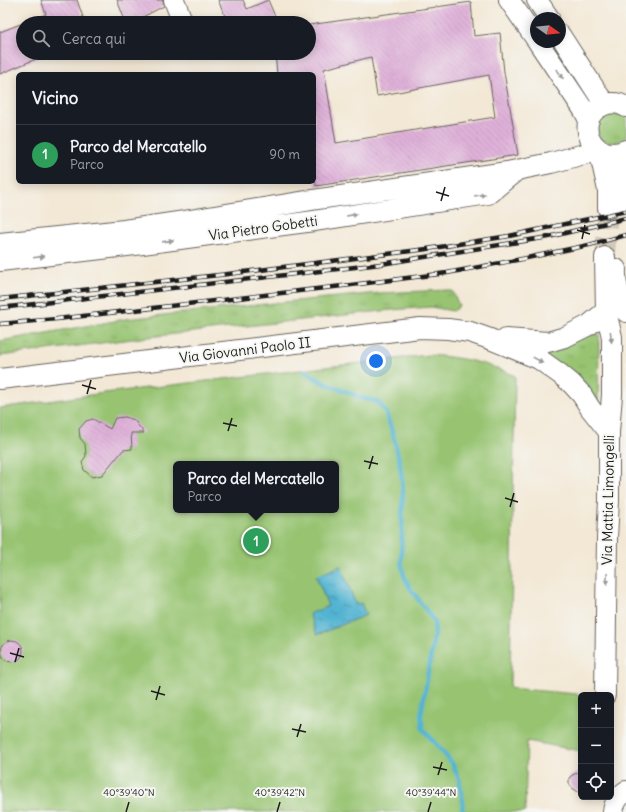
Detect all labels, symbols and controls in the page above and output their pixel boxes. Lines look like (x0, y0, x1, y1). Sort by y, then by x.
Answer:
north arrow (530, 12, 566, 48)
search box (16, 16, 316, 60)
icon: search (30, 27, 52, 49)
text: Cerca qui (62, 29, 126, 48)
one-way arrow (556, 69, 564, 79)
text: Vicino (32, 87, 78, 109)
text: Parco del Mercatello (70, 137, 207, 156)
text: 1 (42, 146, 48, 163)
text: 90 m (269, 146, 300, 163)
text: Parco (70, 156, 104, 173)
one-way arrow (474, 192, 486, 198)
street label: Via Pietro Gobetti (207, 211, 319, 245)
one-way arrow (346, 212, 358, 218)
one-way arrow (162, 238, 174, 244)
one-way arrow (33, 253, 45, 260)
one-way arrow (608, 331, 615, 343)
street label: Via Giovanni Paolo II (178, 333, 312, 367)
your location (366, 351, 386, 371)
one-way arrow (533, 356, 544, 363)
street label: Via Mattia Limongelli (598, 435, 618, 565)
popup (173, 461, 339, 513)
text: Parco del Mercatello (188, 469, 324, 488)
text: Parco (188, 488, 222, 505)
pin: 1 (243, 526, 269, 556)
one-way arrow (604, 573, 610, 586)
map controls (578, 692, 614, 800)
button: + (578, 692, 614, 728)
button: − (578, 728, 614, 764)
button: locate (578, 764, 614, 800)
text: 40°39'40"N (103, 786, 155, 799)
text: 40°39'42"N (255, 786, 305, 799)
text: 40°39'44"N (406, 786, 456, 799)

